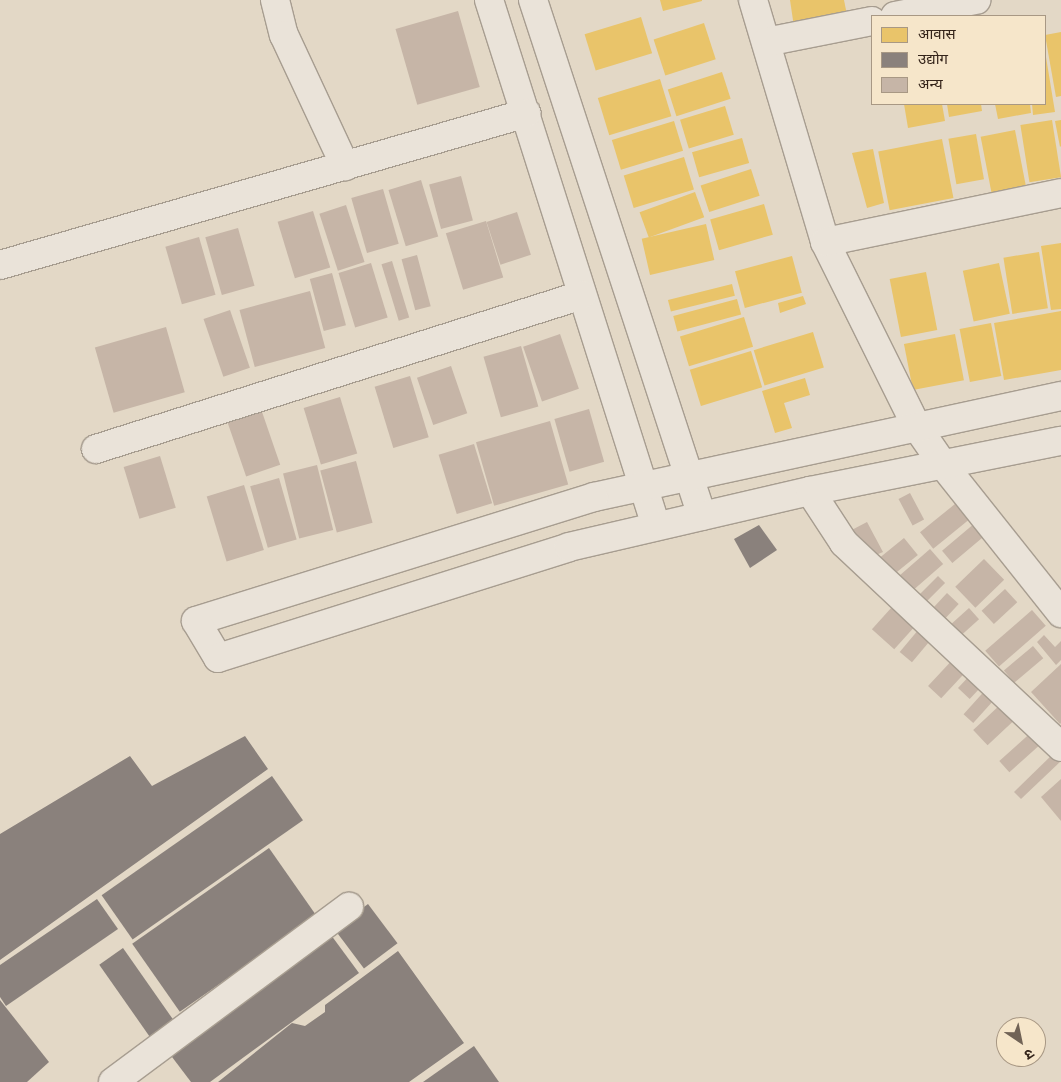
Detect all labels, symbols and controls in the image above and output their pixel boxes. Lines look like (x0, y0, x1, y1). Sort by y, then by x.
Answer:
legend (871, 15, 1046, 105)
text: आवास (918, 25, 956, 43)
text: उद्योग (918, 50, 948, 68)
text: अन्य (918, 75, 943, 93)
north arrow (996, 1017, 1046, 1067)
text: उ (1021, 1045, 1037, 1063)

